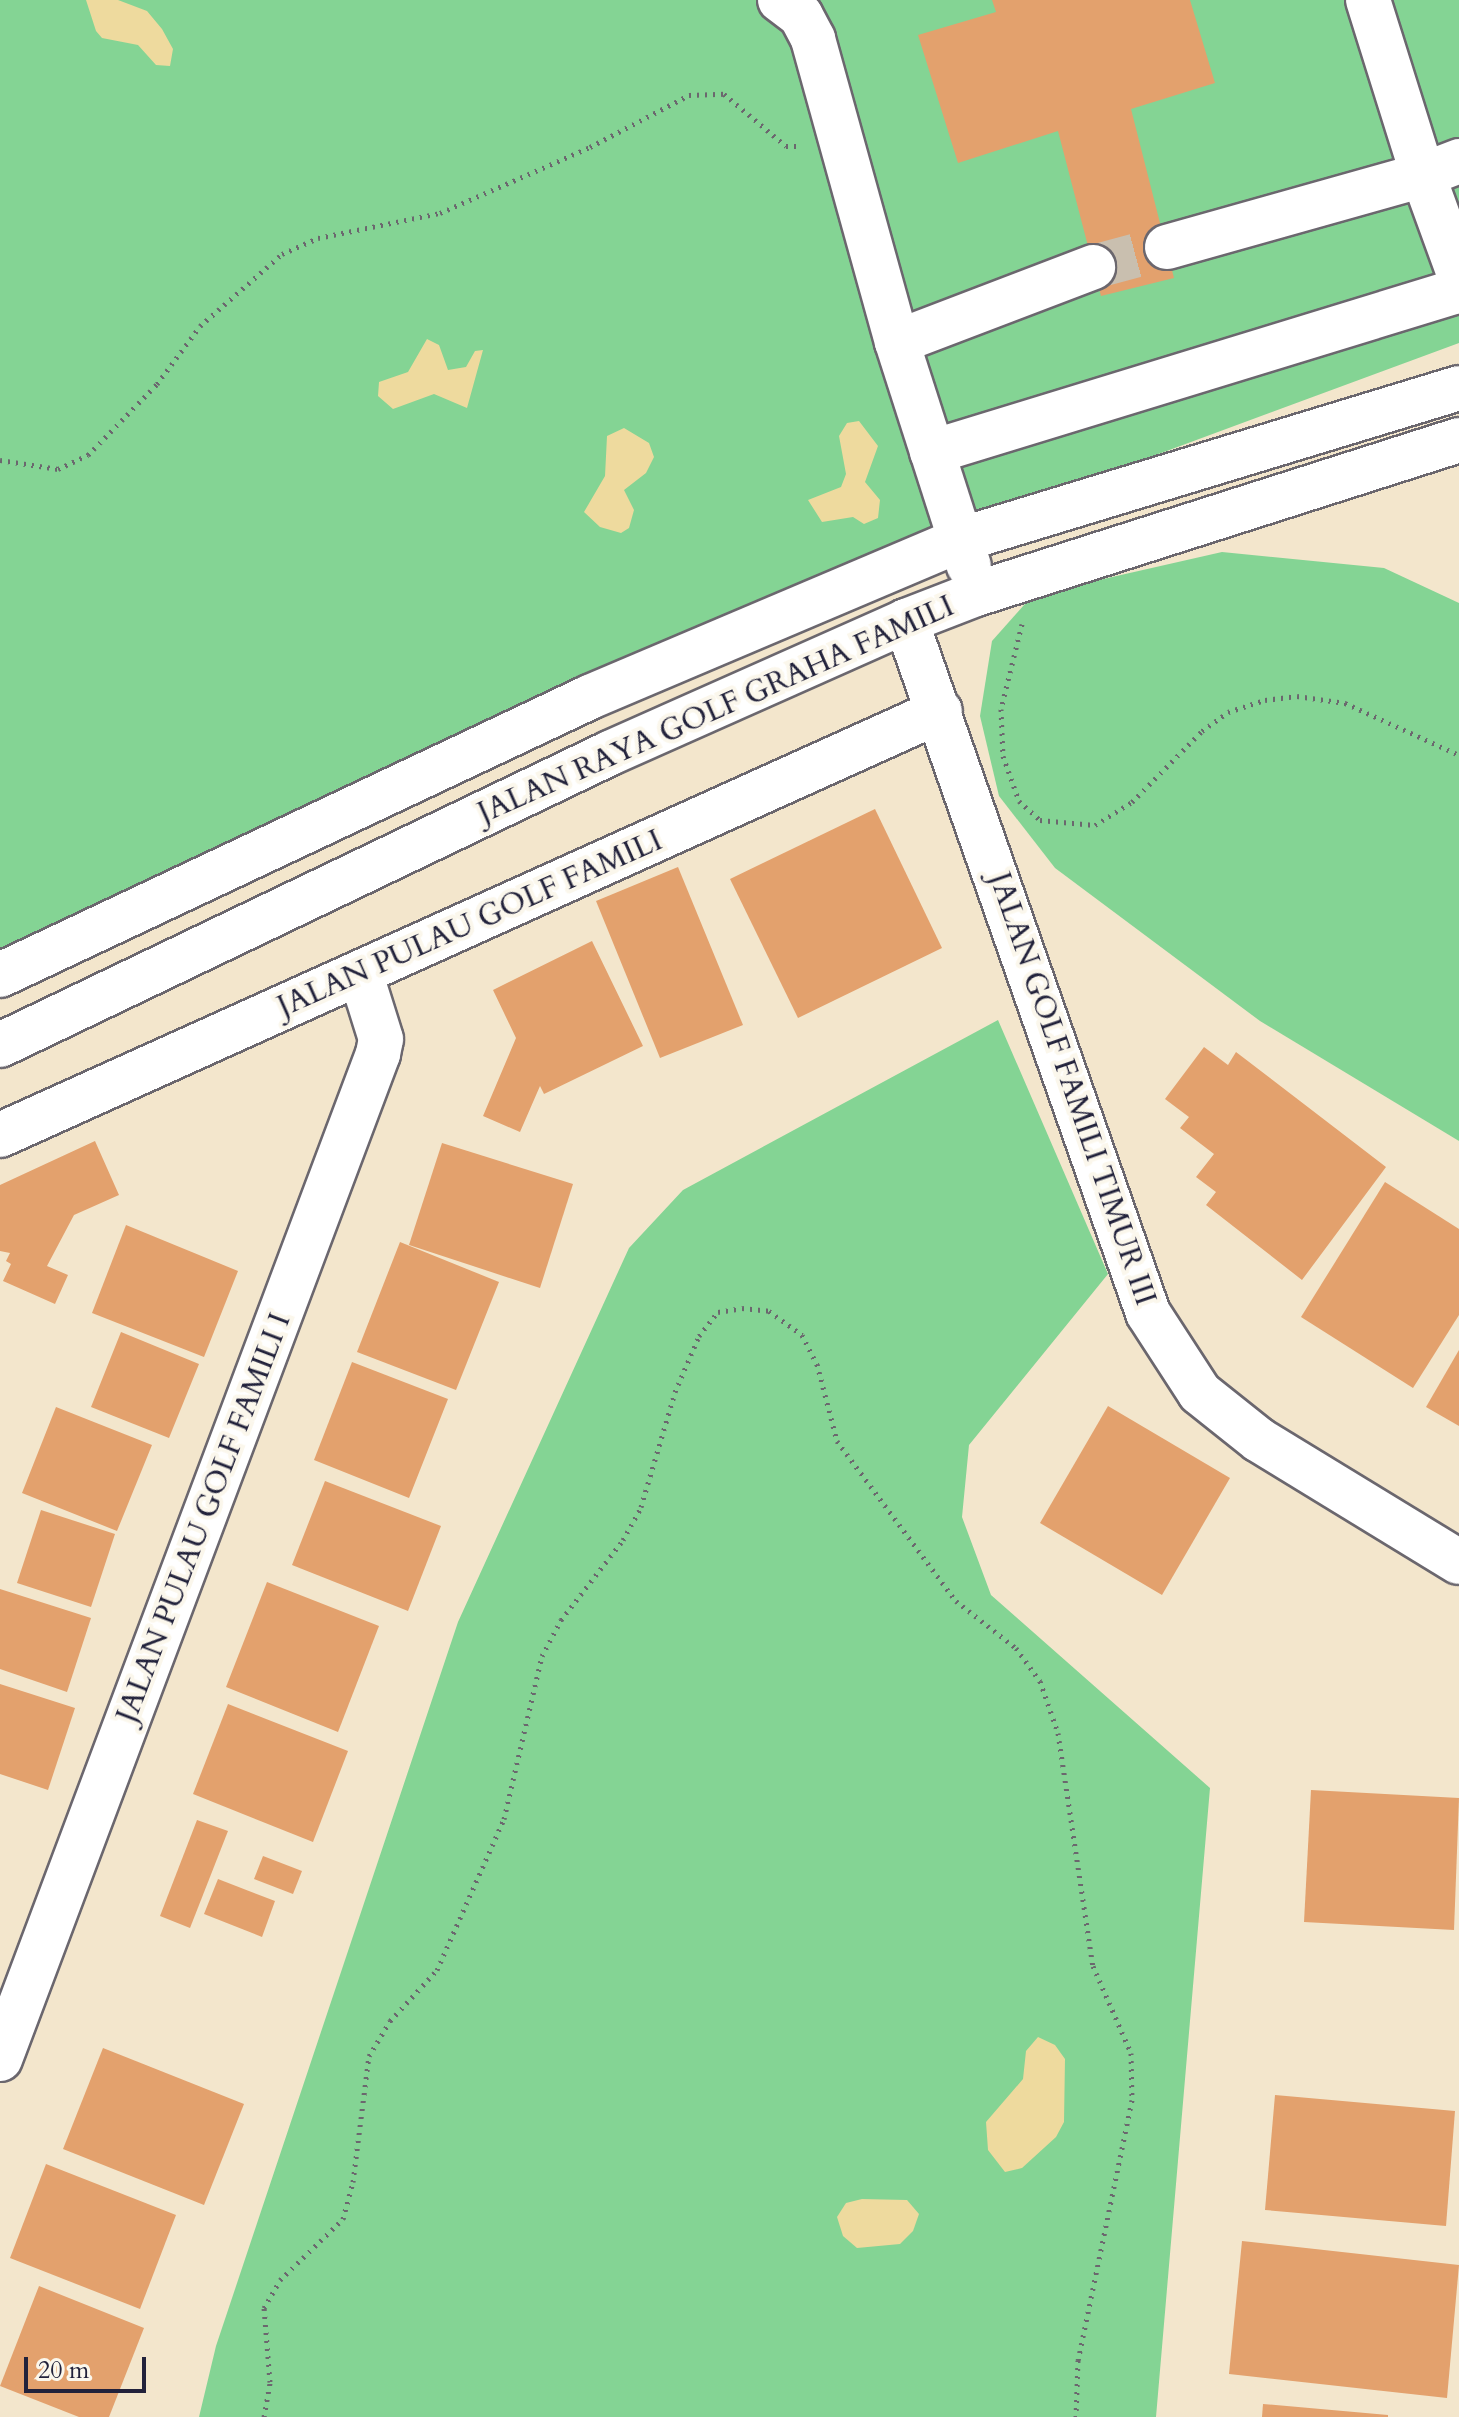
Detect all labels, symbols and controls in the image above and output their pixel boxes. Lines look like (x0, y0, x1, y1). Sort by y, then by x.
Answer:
street label: JALAN RAYA GOLF GRAHA FAMILI (472, 588, 960, 832)
street label: JALAN PULAU GOLF FAMILI (272, 823, 668, 1025)
street label: JALAN GOLF FAMILI TIMUR III (981, 868, 1163, 1310)
street label: JALAN PULAU GOLF FAMILI I (109, 1308, 299, 1728)
scale bar (28, 2341, 150, 2391)
text: 20 m (38, 2354, 89, 2387)

